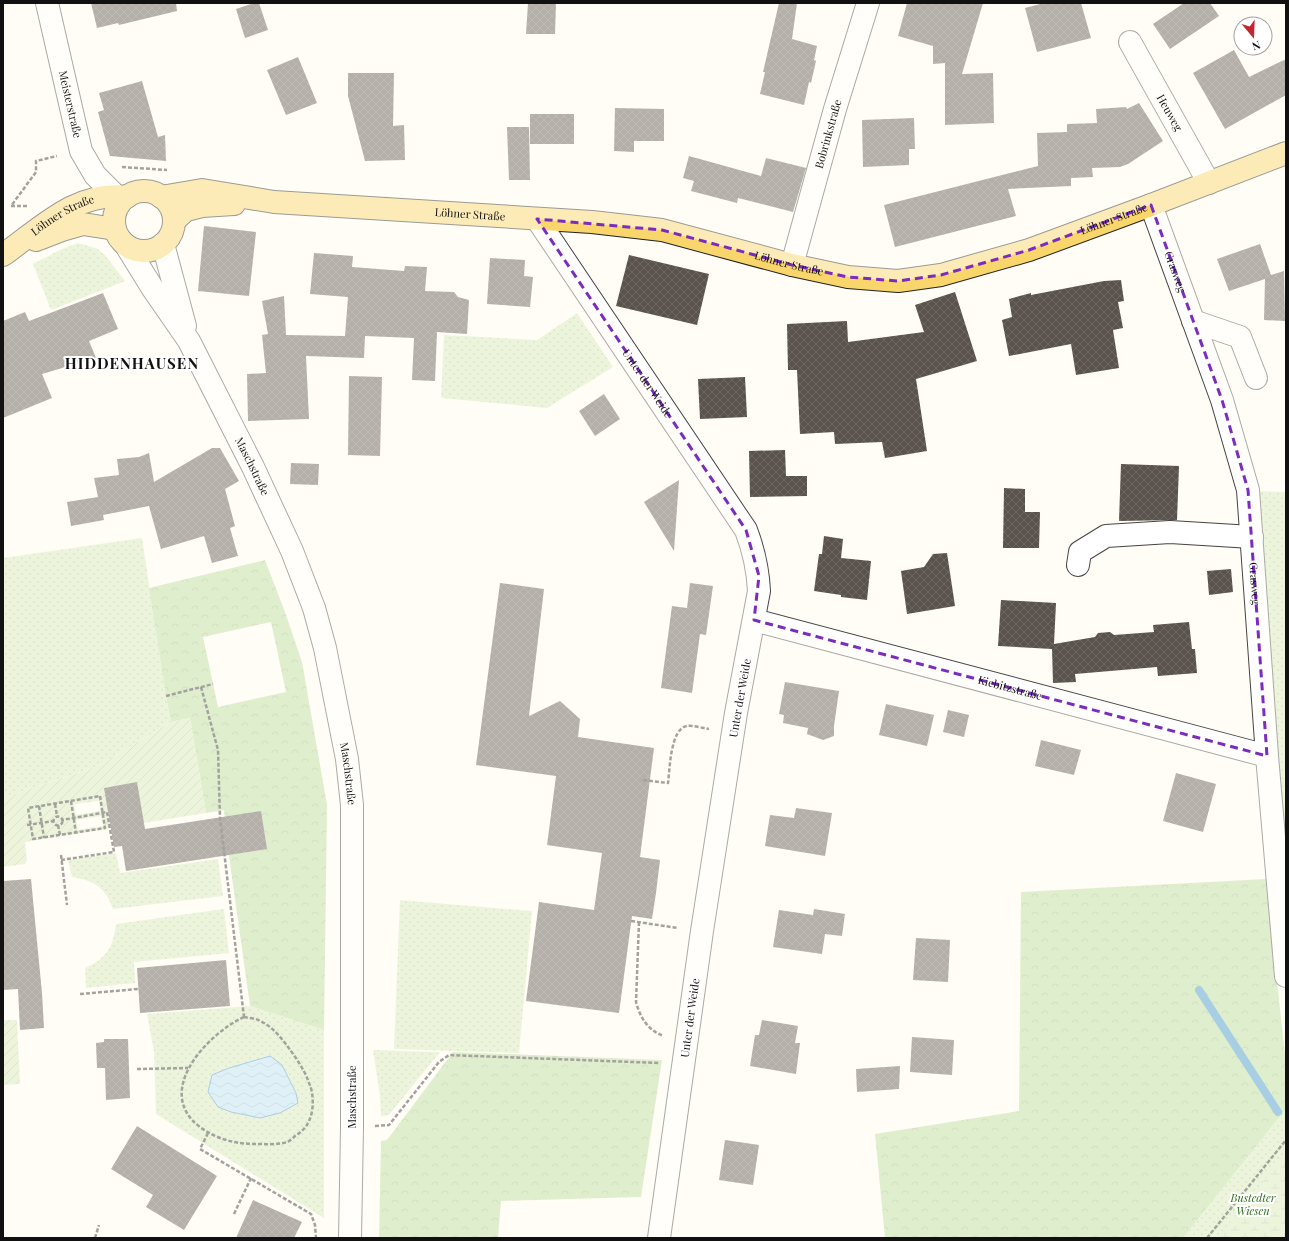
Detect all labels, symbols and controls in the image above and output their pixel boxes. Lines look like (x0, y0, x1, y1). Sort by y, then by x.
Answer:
north arrow (1233, 16, 1273, 56)
text: N (1250, 38, 1263, 54)
street label: Meisterstraße (56, 69, 86, 140)
street label: Heuweg (1154, 91, 1186, 134)
street label: Bobrinkstraße (811, 97, 845, 170)
street label: Löhner Straße (27, 191, 96, 239)
street label: Löhner Straße (1078, 199, 1150, 238)
street label: Löhner Straße (434, 204, 506, 224)
street label: Löhner Straße (753, 247, 825, 279)
street label: Grasweg (1161, 249, 1190, 294)
street label: Unter der Weide (619, 346, 677, 421)
district label: HIDDENHAUSEN (65, 353, 199, 373)
street label: Maschstraße (232, 434, 273, 498)
street label: Grasweg (1246, 562, 1264, 606)
street label: Unter der Weide (725, 657, 754, 738)
street label: Kiebitzstraße (977, 672, 1044, 703)
street label: Maschstraße (337, 741, 360, 806)
street label: Unter der Weide (677, 977, 703, 1058)
street label: Maschstraße (344, 1065, 359, 1128)
park label: Bustedter Wiesen (1230, 1190, 1276, 1218)

